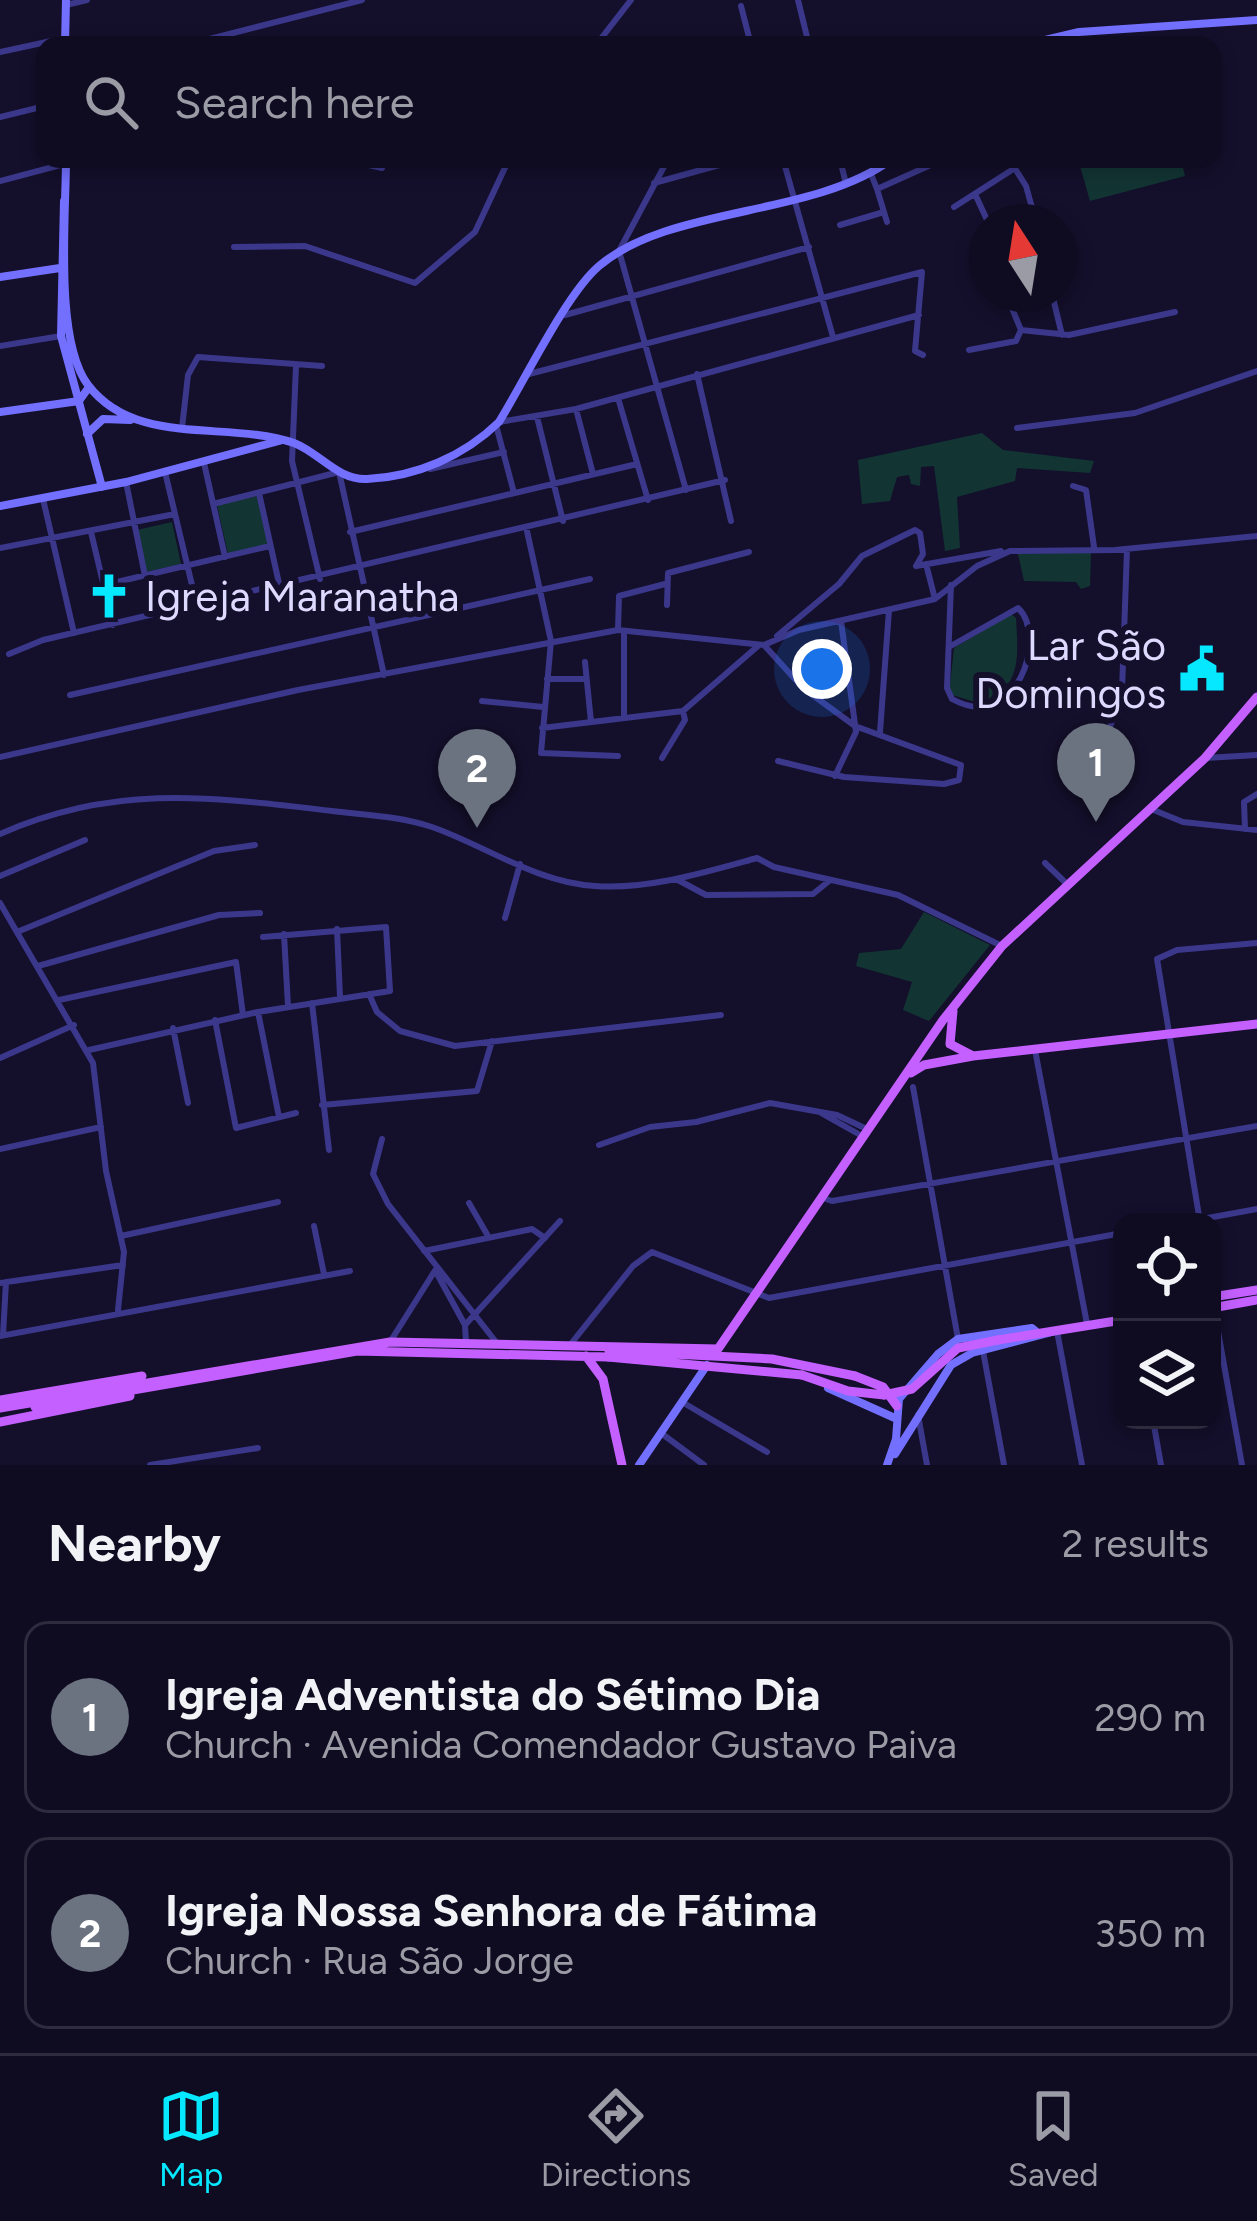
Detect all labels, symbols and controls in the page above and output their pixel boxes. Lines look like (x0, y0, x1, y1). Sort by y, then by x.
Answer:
search box (36, 36, 1221, 168)
icon: search (78, 69, 144, 135)
text: Search here (174, 75, 414, 129)
north arrow (969, 204, 1077, 312)
church icon: Igreja Maranatha (84, 571, 134, 621)
place label: Igreja Maranatha (145, 571, 459, 622)
place label: Lar São Domingos (975, 620, 1166, 719)
your location (792, 639, 852, 699)
public building icon: Lar São Domingos (1177, 644, 1227, 694)
pin: 1 (1057, 723, 1135, 822)
pin: 2 (438, 729, 516, 828)
map controls (1113, 1213, 1221, 1429)
button: locate (1113, 1213, 1221, 1321)
button: layers (1113, 1321, 1221, 1429)
text: Nearby (48, 1513, 221, 1574)
text: 2 results (1062, 1520, 1209, 1567)
text: Igreja Adventista do Sétimo Dia (165, 1667, 821, 1721)
text: 1 (82, 1694, 98, 1741)
text: 290 m (1094, 1694, 1206, 1741)
text: Church · Avenida Comendador Gustavo Paiva (165, 1721, 957, 1768)
text: Igreja Nossa Senhora de Fátima (165, 1883, 818, 1937)
text: 2 (79, 1910, 101, 1957)
text: 350 m (1095, 1910, 1206, 1957)
text: Church · Rua São Jorge (165, 1937, 574, 1984)
tab: Map (158, 2083, 224, 2194)
tab: Directions (541, 2083, 691, 2194)
tab: Saved (1008, 2083, 1099, 2194)

